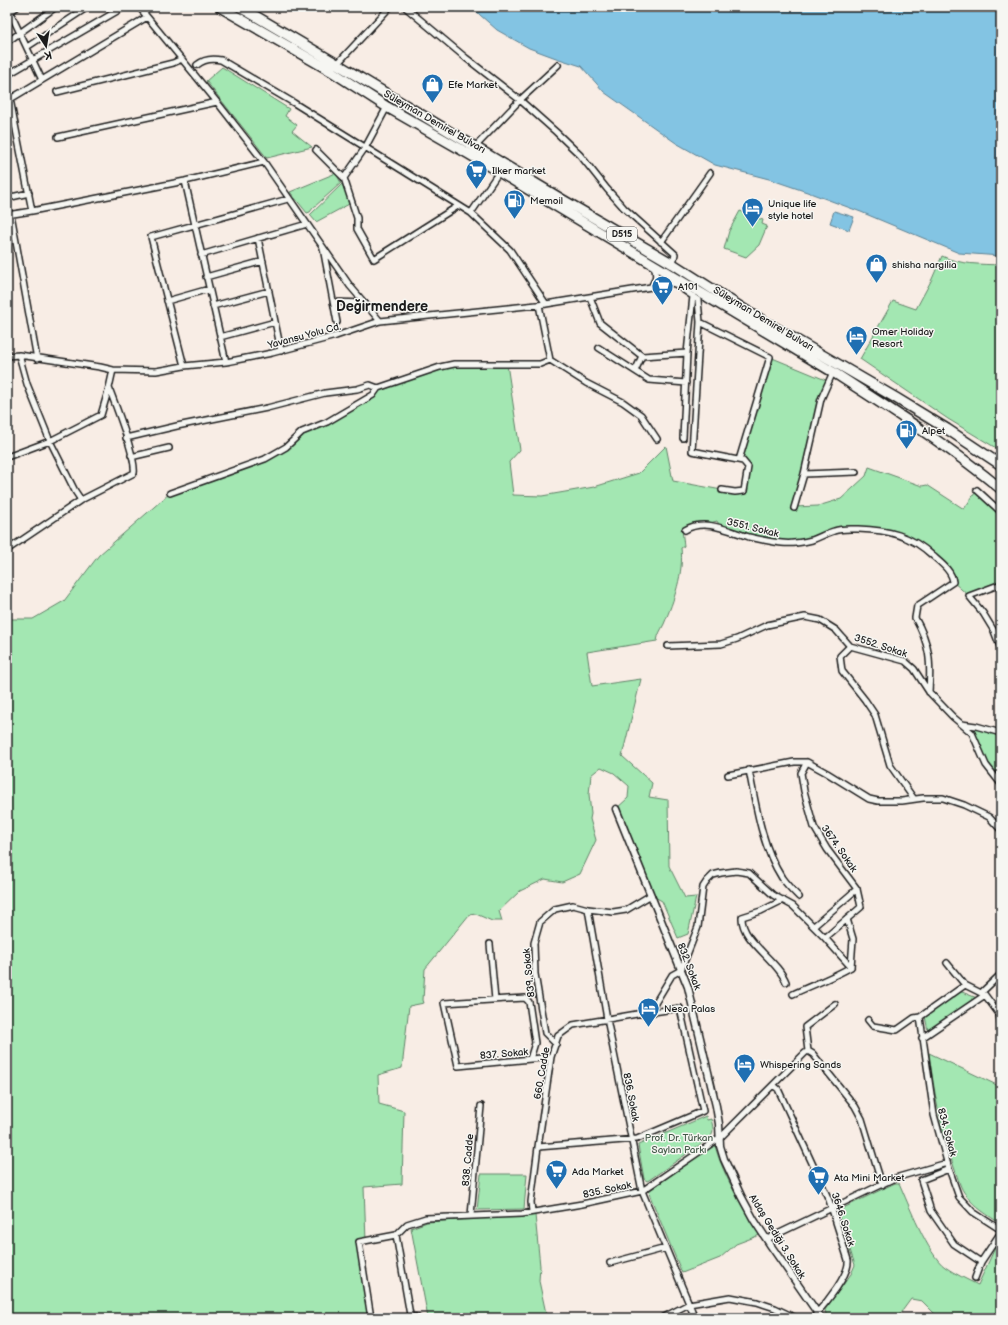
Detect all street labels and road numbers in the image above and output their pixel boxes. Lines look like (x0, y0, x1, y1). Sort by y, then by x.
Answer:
street label: Süleyman Demirel Bulvarı (382, 88, 487, 156)
road number: D515 (607, 227, 637, 241)
street label: Süleyman Demirel Bulvarı (711, 284, 816, 354)
street label: Yavansu Yolu Cd. (265, 320, 342, 352)
street label: 3551. Sokak (726, 516, 780, 540)
street label: 3552. Sokak (853, 632, 909, 660)
street label: 3674. Sokak (819, 823, 860, 875)
street label: 832. Sokak (675, 941, 704, 992)
street label: 839. Sokak (520, 948, 538, 998)
street label: 837. Sokak (479, 1046, 529, 1062)
street label: 660. Cadde (531, 1046, 552, 1100)
street label: 836. Sokak (620, 1072, 642, 1123)
street label: 834. Sokak (935, 1107, 959, 1158)
street label: 838. Cadde (460, 1133, 476, 1187)
street label: 835. Sokak (582, 1179, 633, 1201)
street label: 3646. Sokak (829, 1191, 857, 1248)
street label: Aldaş Gediği 3. Sokak (746, 1192, 808, 1281)

